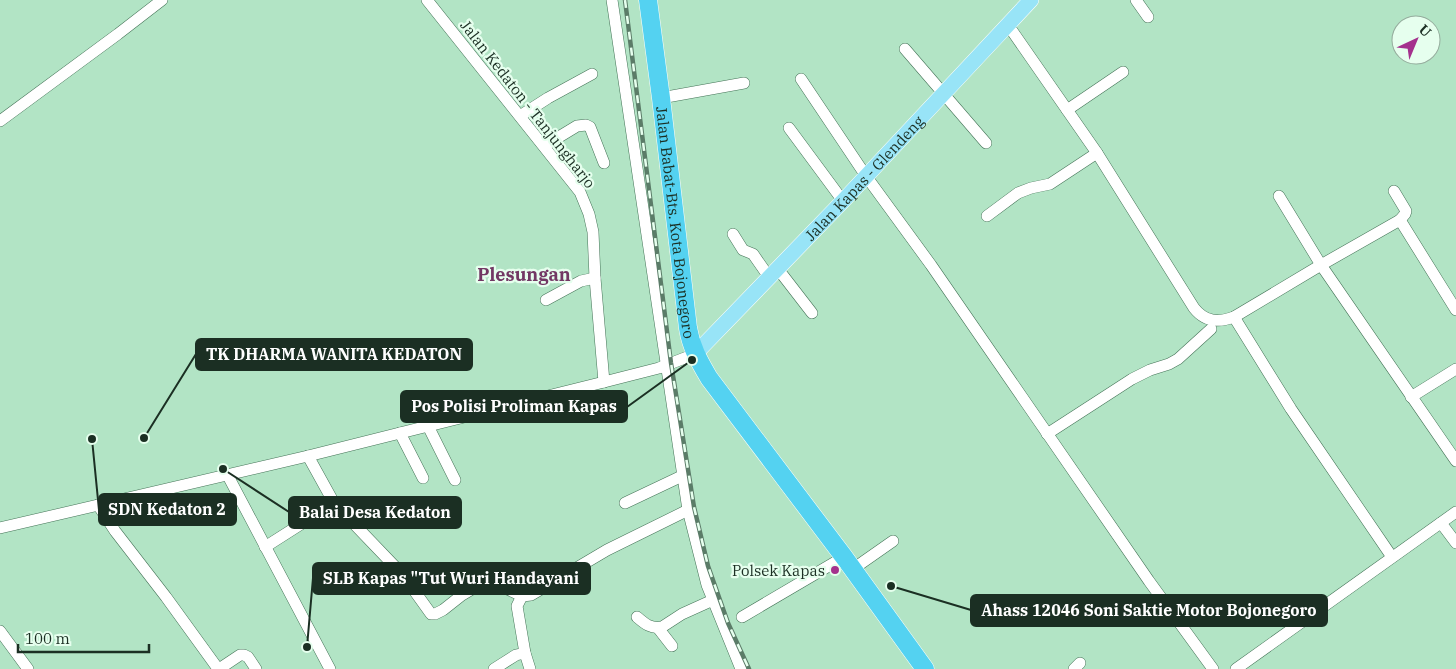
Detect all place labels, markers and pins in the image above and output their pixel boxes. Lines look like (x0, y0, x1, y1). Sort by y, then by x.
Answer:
callout: TK DHARMA WANITA KEDATON (196, 339, 472, 370)
callout: Pos Polisi Proliman Kapas (401, 391, 627, 422)
callout: SDN Kedaton 2 (99, 494, 236, 525)
callout: Balai Desa Kedaton (289, 497, 461, 528)
place label: Polsek Kapas (732, 561, 825, 580)
callout: SLB Kapas "Tut Wuri Handayani (313, 563, 590, 594)
marker: Polsek Kapas (829, 564, 841, 576)
callout: Ahass 12046 Soni Saktie Motor Bojonegoro (971, 595, 1327, 626)

